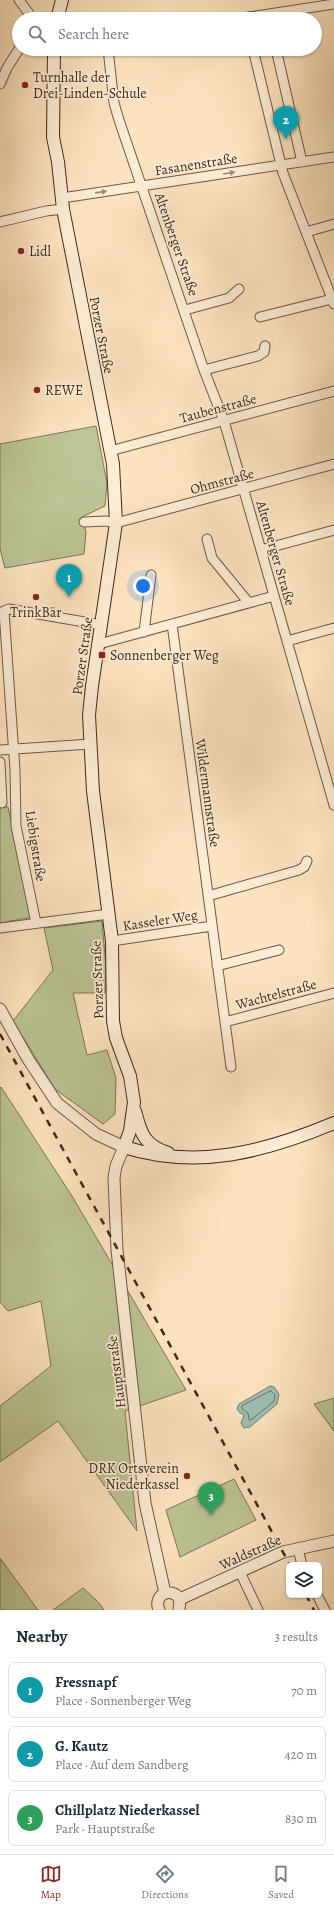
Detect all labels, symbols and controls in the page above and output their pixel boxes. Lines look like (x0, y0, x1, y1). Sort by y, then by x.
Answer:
search box (12, 12, 322, 56)
icon: search (26, 23, 48, 45)
text: Search here (58, 24, 129, 44)
place label: Turnhalle der Drei-Linden-Schule (33, 68, 147, 103)
marker: Turnhalle der Drei-Linden-Schule (20, 80, 30, 90)
pin: 2 (273, 106, 299, 139)
street label: Fasanenstraße (153, 149, 239, 180)
one-way arrow (223, 170, 236, 176)
one-way arrow (95, 189, 107, 195)
street label: Altenberger Straße (150, 189, 203, 298)
place label: Lidl (29, 242, 52, 261)
marker: Lidl (16, 246, 26, 256)
street label: Porzer Straße (85, 295, 118, 375)
place label: REWE (45, 381, 83, 400)
marker: REWE (32, 385, 42, 395)
street label: Taubenstraße (178, 389, 259, 428)
street label: Ohmstraße (188, 464, 256, 499)
street label: Altenberger Straße (251, 497, 300, 608)
pin: 1 (56, 564, 82, 597)
your location (133, 576, 153, 596)
marker: TrinkBär (31, 592, 41, 602)
place label: TrinkBär (10, 603, 62, 622)
street label: Porzer Straße (68, 616, 97, 696)
place label: Sonnenberger Weg (110, 646, 219, 665)
marker: Sonnenberger Weg (97, 650, 107, 660)
street label: Wildermannstraße (190, 737, 225, 848)
street label: Liebigstraße (20, 809, 51, 883)
street label: Kasseler Weg (121, 905, 199, 936)
street label: Porzer Straße (87, 940, 108, 1020)
street label: Wachtelstraße (233, 975, 319, 1015)
street label: Hauptstraße (103, 1335, 130, 1409)
place label: DRK Ortsverein Niederkassel (88, 1459, 180, 1494)
marker: DRK Ortsverein Niederkassel (182, 1471, 192, 1481)
pin: 3 (198, 1482, 224, 1515)
street label: Waldstraße (215, 1530, 284, 1575)
map controls (286, 1562, 322, 1598)
button: layers (286, 1562, 322, 1598)
text: Nearby (16, 1625, 67, 1648)
text: 3 results (274, 1628, 318, 1645)
text: Fressnapf (55, 1672, 117, 1692)
text: 1 (28, 1682, 32, 1699)
text: 70 m (291, 1682, 317, 1699)
text: Place · Sonnenberger Weg (55, 1692, 191, 1709)
text: G. Kautz (55, 1736, 108, 1756)
text: 2 (27, 1746, 33, 1763)
text: 420 m (285, 1746, 317, 1763)
text: Place · Auf dem Sandberg (55, 1756, 188, 1773)
text: Chillplatz Niederkassel (55, 1800, 199, 1820)
text: 3 (27, 1810, 33, 1827)
text: 830 m (285, 1810, 317, 1827)
text: Park · Hauptstraße (55, 1820, 155, 1837)
tab: Map (40, 1863, 62, 1902)
tab: Directions (141, 1863, 189, 1902)
tab: Saved (268, 1863, 294, 1902)

